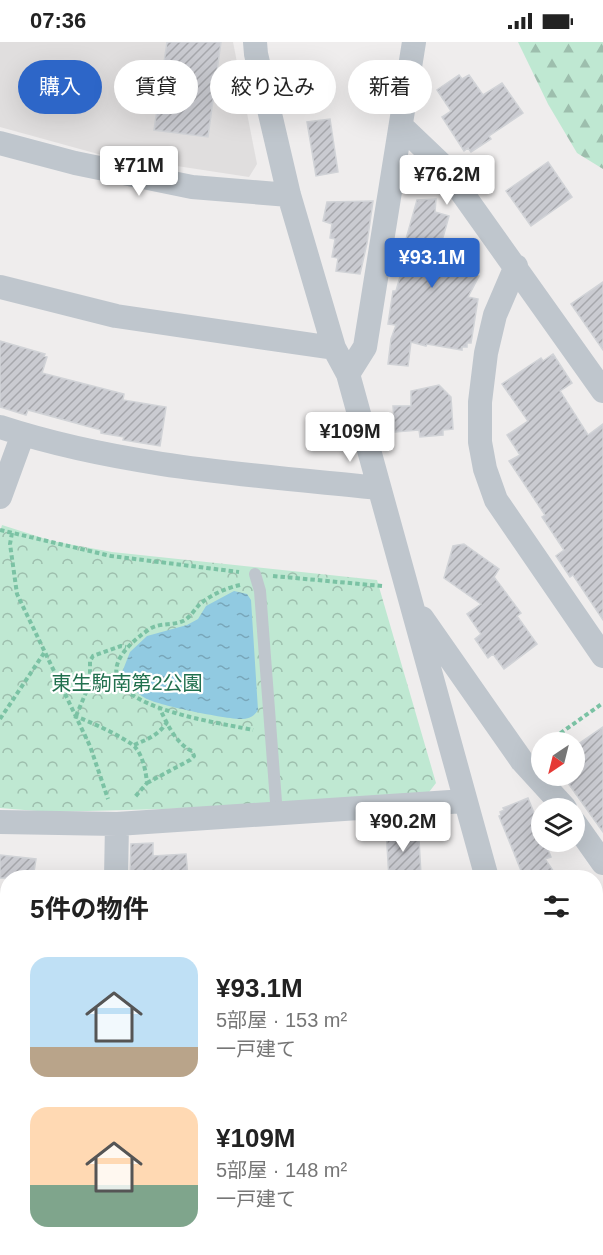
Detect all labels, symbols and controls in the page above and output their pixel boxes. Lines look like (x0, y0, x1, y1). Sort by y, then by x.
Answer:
text: 07:36 (30, 8, 86, 33)
chip: 購入 (18, 60, 102, 114)
chip: 賃貸 (114, 60, 198, 114)
chip: 絞り込み (210, 60, 336, 114)
chip: 新着 (348, 60, 432, 114)
pin: ¥71M (103, 146, 175, 197)
text: ¥71M (114, 154, 164, 176)
pin: ¥76.2M (398, 155, 496, 206)
text: ¥76.2M (414, 163, 480, 185)
pin: ¥93.1M (383, 238, 481, 289)
text: ¥93.1M (399, 246, 465, 268)
pin: ¥109M (308, 412, 392, 463)
text: ¥109M (319, 420, 381, 442)
park label: 東生駒南第2公園 (51, 672, 203, 694)
north arrow (531, 732, 585, 786)
map controls (531, 732, 585, 852)
button: layers (531, 798, 585, 852)
pin: ¥90.2M (354, 802, 452, 853)
text: ¥90.2M (370, 810, 436, 832)
icon: filters (540, 890, 573, 923)
text: 5件の物件 (30, 894, 148, 924)
text: ¥93.1M (216, 973, 303, 1003)
icon: home (78, 981, 150, 1053)
text: 5部屋 · 153 m² (216, 1009, 347, 1031)
text: 一戸建て (216, 1038, 296, 1060)
text: ¥109M (216, 1123, 296, 1153)
icon: home (78, 1131, 150, 1203)
text: 5部屋 · 148 m² (216, 1159, 347, 1181)
text: 一戸建て (216, 1188, 296, 1210)

